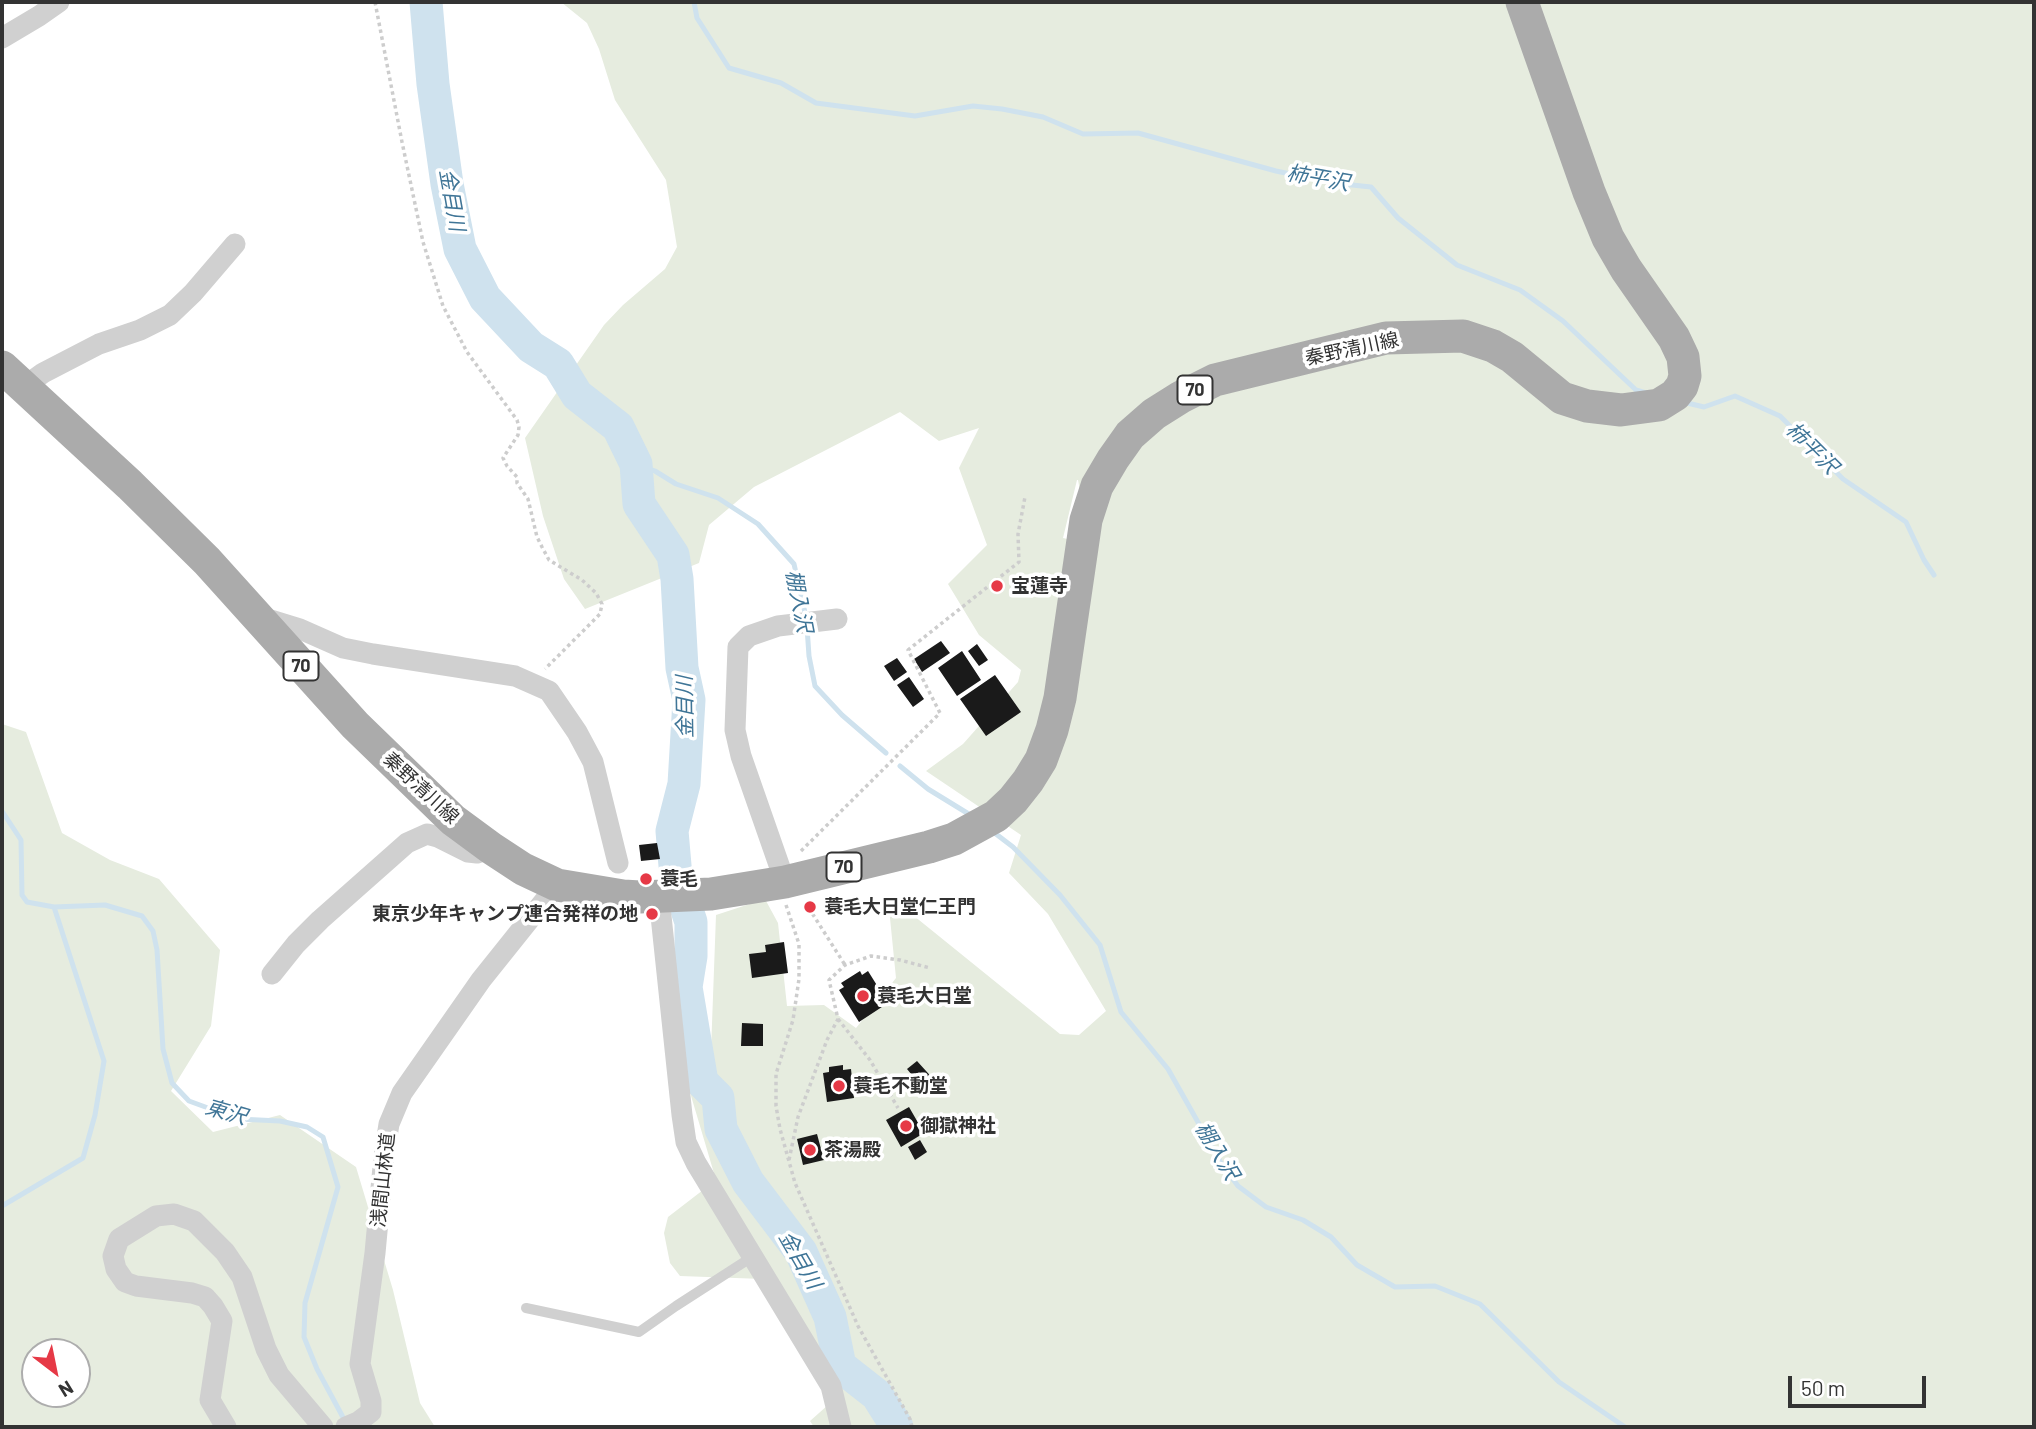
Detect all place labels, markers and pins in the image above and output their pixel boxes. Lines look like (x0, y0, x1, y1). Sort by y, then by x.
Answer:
place label: 宝蓮寺 (1011, 575, 1068, 597)
marker: 宝蓮寺 (989, 578, 1005, 594)
place label: 蓑毛 (660, 868, 698, 890)
marker: 蓑毛 (638, 871, 654, 887)
place label: 蓑毛大日堂仁王門 (824, 896, 976, 918)
marker: 蓑毛大日堂仁王門 (802, 899, 818, 915)
place label: 東京少年キャンプ連合発祥の地 (372, 903, 638, 925)
marker: 東京少年キャンプ連合発祥の地 (644, 906, 660, 922)
place label: 蓑毛大日堂 (877, 985, 972, 1007)
marker: 蓑毛大日堂 (855, 988, 871, 1004)
place label: 蓑毛不動堂 (853, 1075, 948, 1097)
marker: 蓑毛不動堂 (831, 1078, 847, 1094)
place label: 御獄神社 (920, 1115, 996, 1137)
marker: 御獄神社 (898, 1118, 914, 1134)
place label: 茶湯殿 (824, 1139, 881, 1161)
marker: 茶湯殿 (802, 1142, 818, 1158)

